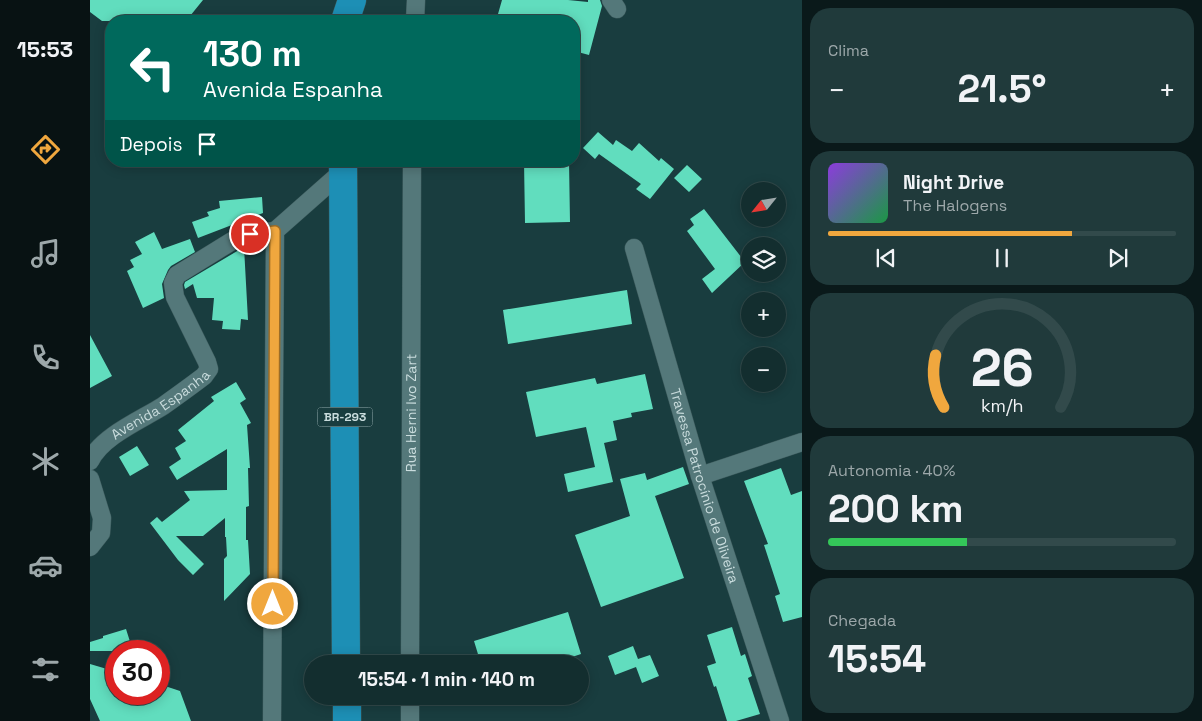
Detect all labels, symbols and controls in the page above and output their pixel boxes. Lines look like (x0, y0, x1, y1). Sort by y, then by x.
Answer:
text: 130 m (203, 32, 302, 76)
text: 15:53 (17, 35, 73, 63)
icon: left (120, 35, 185, 100)
text: Clima (828, 40, 869, 61)
text: 21.5° (958, 65, 1046, 113)
text: − (828, 72, 845, 108)
text: + (1159, 72, 1176, 108)
text: Avenida Espanha (203, 75, 383, 103)
icon: arrive (193, 130, 221, 158)
icon: directions (28, 132, 63, 167)
text: Depois (120, 132, 183, 157)
text: Night Drive (903, 170, 1004, 195)
north arrow (741, 182, 786, 228)
map controls (741, 182, 786, 392)
text: The Halogens (903, 195, 1007, 216)
pin (229, 213, 271, 255)
icon: arrive (236, 220, 264, 248)
icon: music (28, 236, 63, 271)
button: layers (741, 237, 786, 282)
icon: previous (872, 244, 900, 272)
icon: pause (988, 244, 1016, 272)
icon: next (1104, 244, 1132, 272)
button: + (741, 292, 786, 337)
text: 26 (970, 335, 1034, 401)
icon: phone (28, 340, 63, 375)
button: − (741, 347, 786, 392)
street label: Rua Herni Ivo Zart (402, 354, 420, 472)
street label: Avenida Espanha (107, 367, 214, 444)
street label: Travessa Patrocínio de Oliveira (666, 386, 743, 586)
text: km/h (981, 394, 1023, 417)
road number: BR-293 (318, 408, 372, 427)
icon: climate (28, 444, 63, 479)
text: Autonomia · 40% (828, 460, 955, 481)
text: 200 km (828, 485, 963, 533)
icon: car (28, 548, 63, 583)
position arrow (246, 577, 298, 629)
text: Chegada (828, 610, 896, 631)
text: 15:54 (828, 635, 926, 683)
speed limit sign: 30 (105, 640, 170, 705)
icon: filters (28, 652, 63, 687)
text: 15:54 · 1 min · 140 m (358, 667, 535, 692)

